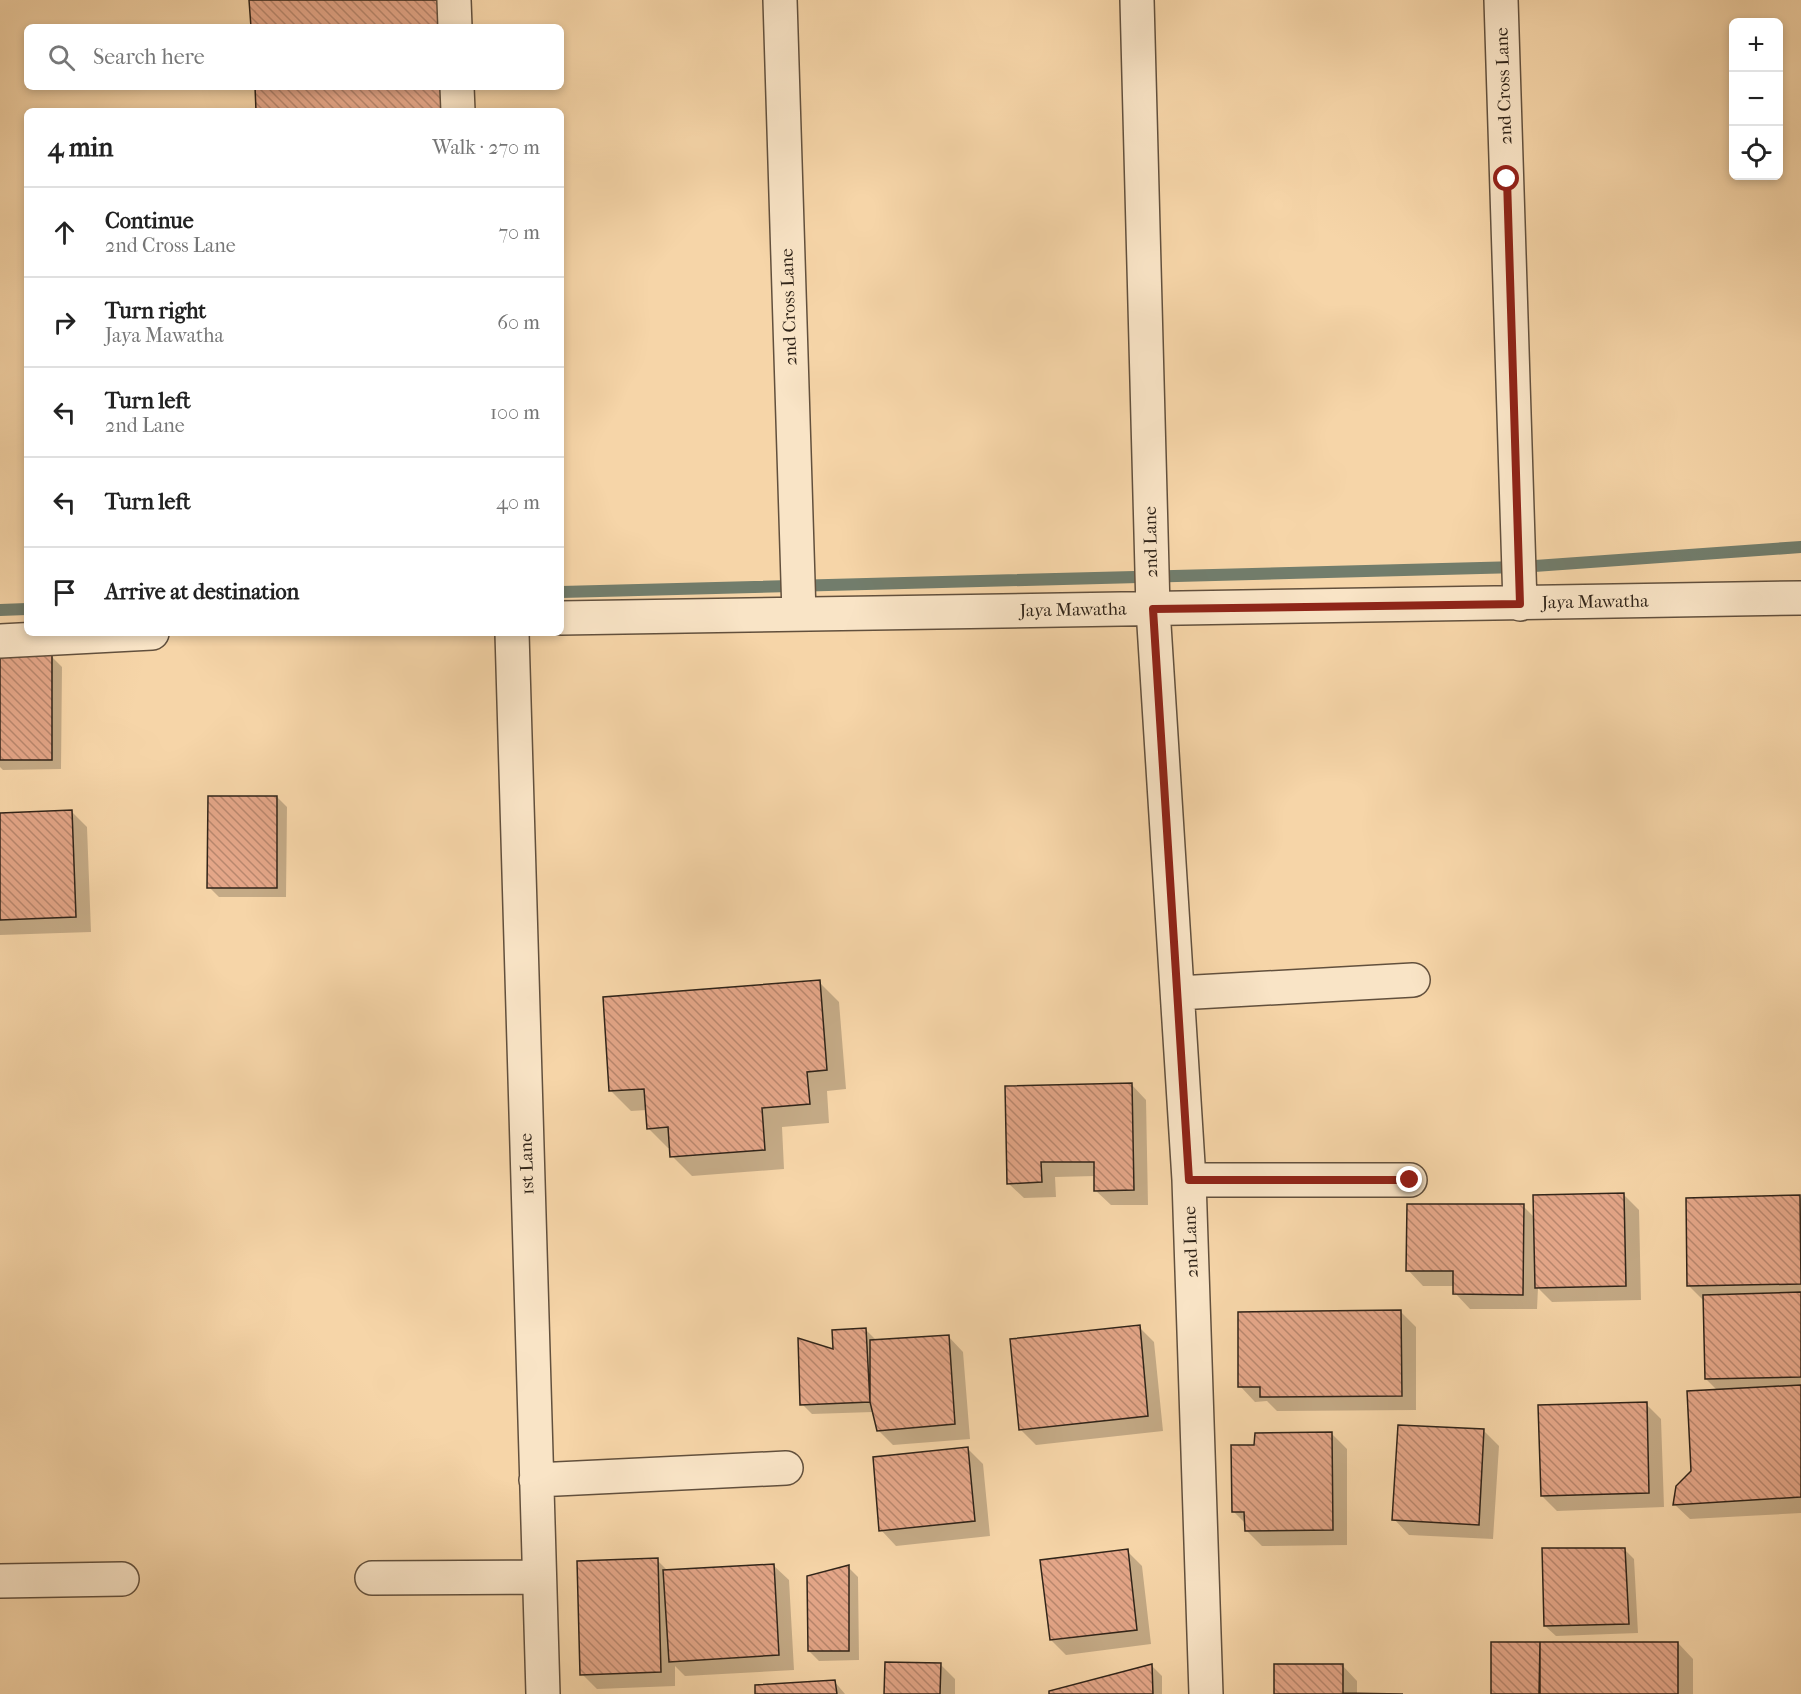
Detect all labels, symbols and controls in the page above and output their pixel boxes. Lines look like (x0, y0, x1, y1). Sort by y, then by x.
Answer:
map controls (1729, 18, 1783, 180)
button: + (1729, 18, 1783, 72)
search box (24, 24, 564, 90)
street label: 2nd Cross Lane (1491, 27, 1517, 145)
icon: search (45, 41, 78, 74)
text: Search here (93, 44, 205, 70)
button: − (1729, 72, 1783, 126)
button: locate (1729, 126, 1783, 180)
text: 4 min (48, 132, 113, 163)
text: Walk · 270 m (432, 136, 540, 159)
route start (1493, 165, 1519, 191)
text: Continue (105, 208, 194, 234)
icon: ahead (48, 216, 81, 249)
text: 70 m (498, 221, 540, 244)
text: 2nd Cross Lane (105, 234, 236, 257)
street label: 2nd Cross Lane (776, 248, 802, 366)
text: Turn right (105, 298, 206, 324)
icon: right (48, 306, 81, 339)
text: 60 m (497, 311, 540, 334)
text: Jaya Mawatha (105, 324, 224, 347)
text: Turn left (105, 388, 191, 414)
icon: left (48, 396, 81, 429)
text: 100 m (490, 401, 540, 424)
text: 2nd Lane (105, 414, 185, 437)
icon: left (48, 486, 81, 519)
text: Turn left (105, 489, 191, 515)
text: 40 m (496, 491, 540, 514)
street label: 2nd Lane (1140, 506, 1162, 578)
icon: arrive (48, 576, 81, 609)
text: Arrive at destination (105, 579, 299, 605)
street label: Jaya Mawatha (1539, 591, 1649, 613)
street label: Jaya Mawatha (1017, 599, 1127, 621)
street label: 1st Lane (515, 1133, 539, 1195)
route end (1396, 1166, 1422, 1192)
street label: 2nd Lane (1179, 1206, 1203, 1278)

